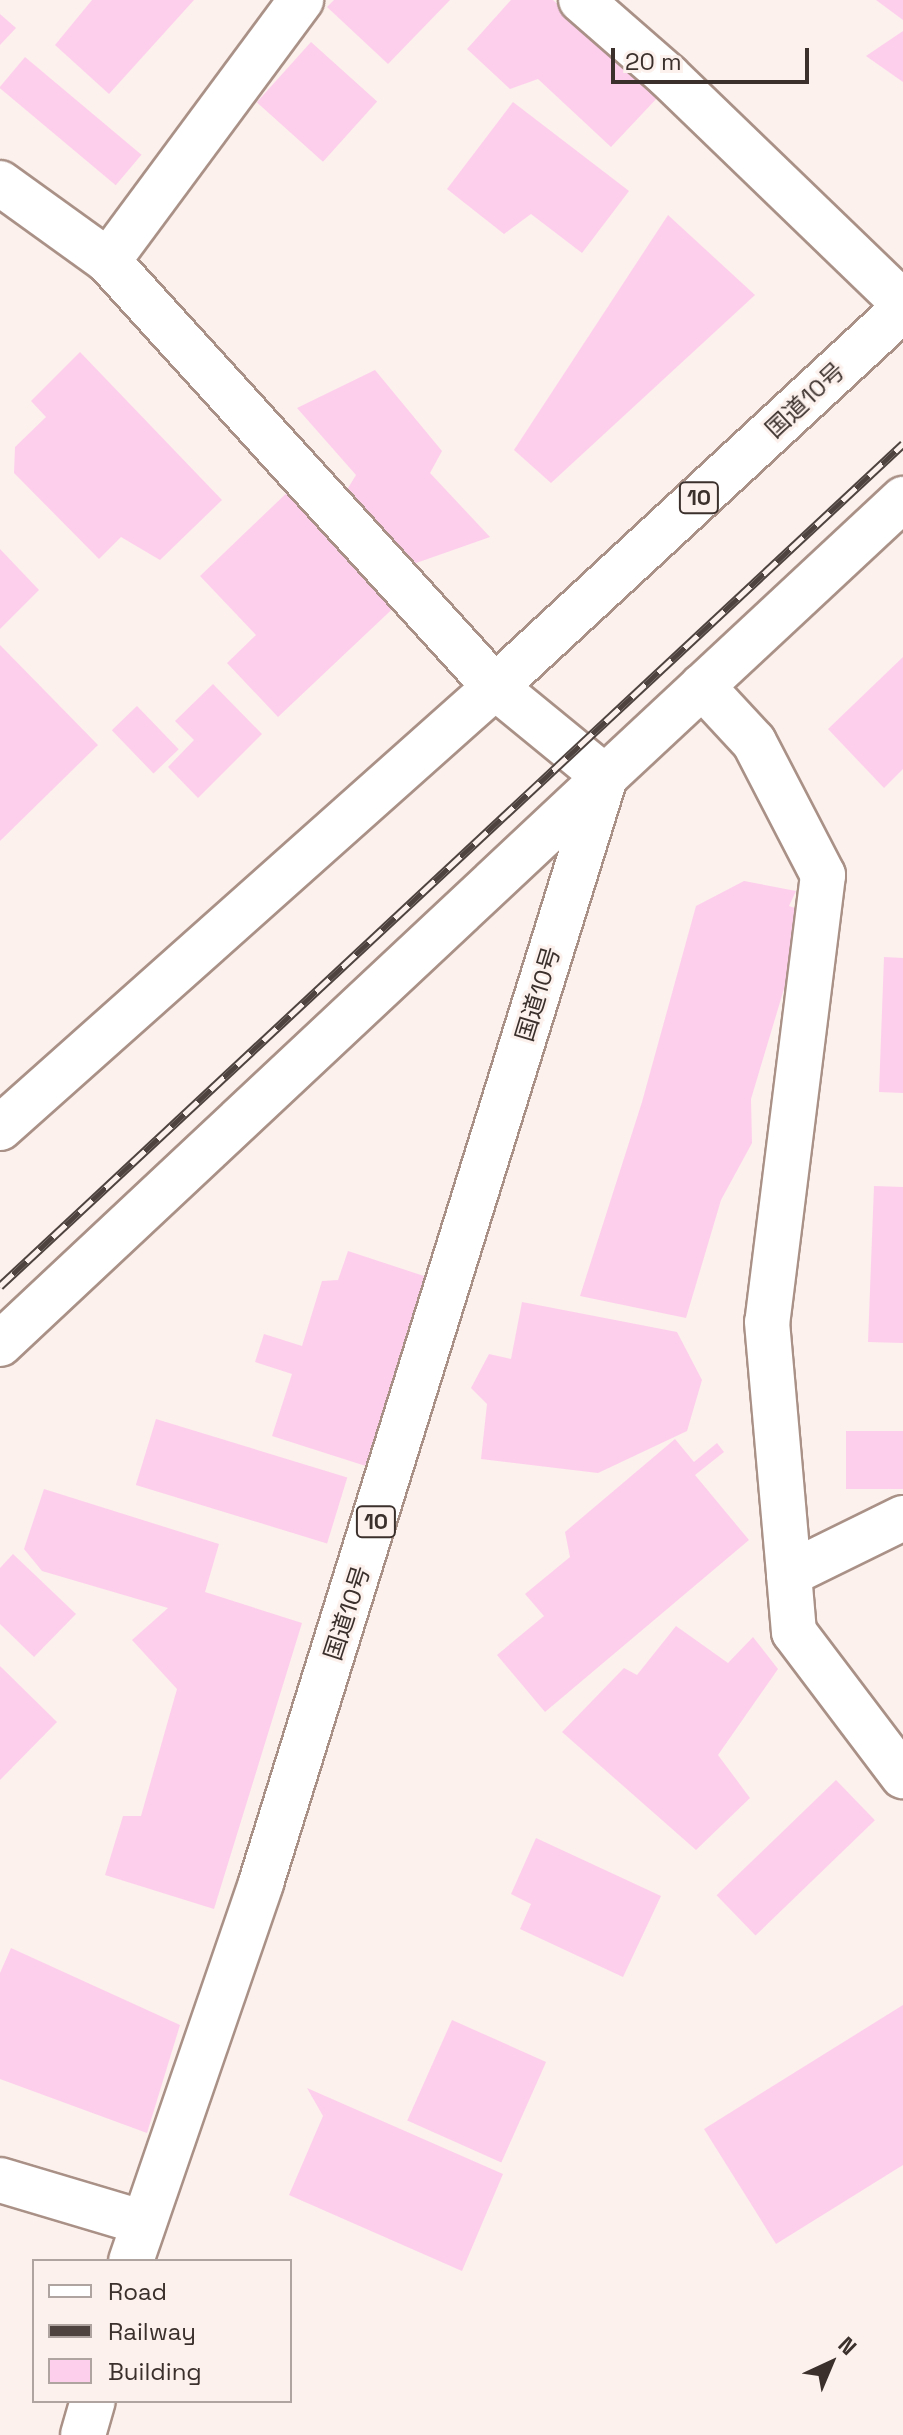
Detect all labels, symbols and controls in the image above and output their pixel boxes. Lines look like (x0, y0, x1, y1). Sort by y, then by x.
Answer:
scale bar (615, 32, 813, 82)
text: 20 m (625, 46, 682, 77)
street label: 国道10号 (760, 356, 850, 444)
road number: 10 (677, 480, 721, 516)
street label: 国道10号 (510, 943, 566, 1045)
road number: 10 (354, 1504, 398, 1540)
street label: 国道10号 (318, 1562, 376, 1664)
legend (32, 2259, 292, 2403)
text: Road (108, 2276, 167, 2307)
text: Railway (108, 2316, 196, 2347)
north arrow (791, 2323, 871, 2403)
text: N (833, 2331, 863, 2361)
text: Building (108, 2356, 202, 2387)

